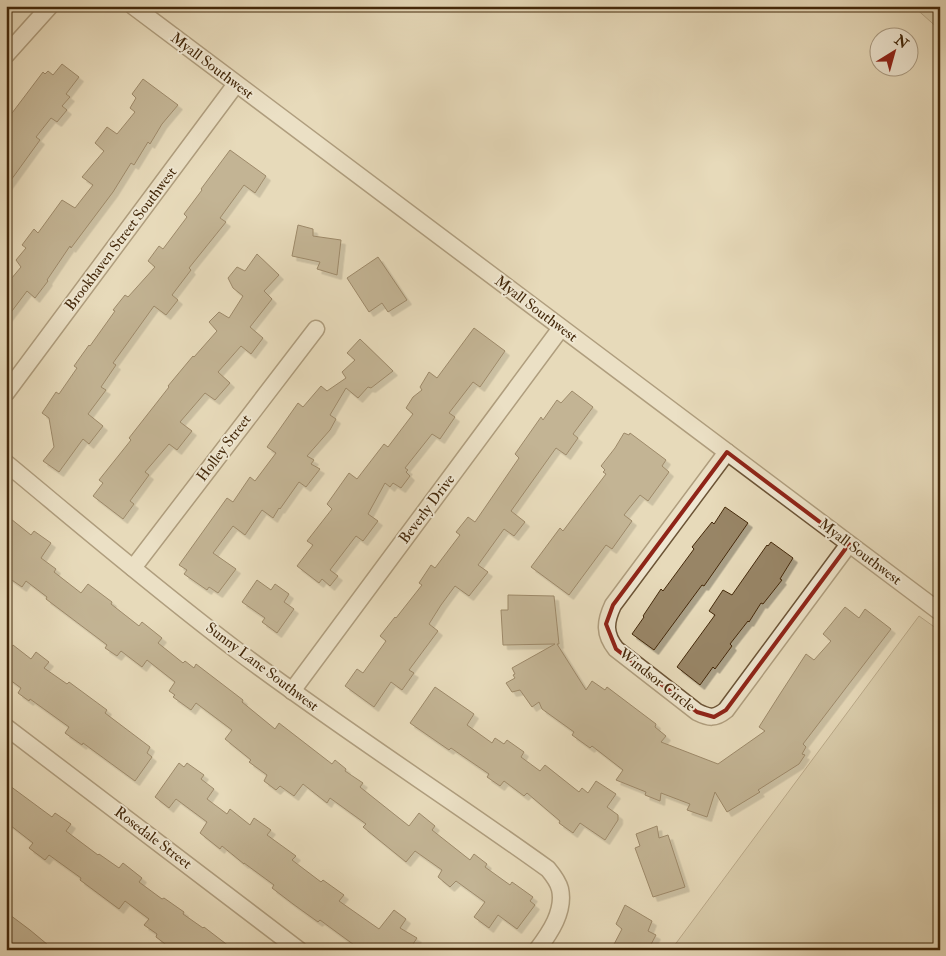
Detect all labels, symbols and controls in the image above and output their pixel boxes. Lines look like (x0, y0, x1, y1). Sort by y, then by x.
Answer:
north arrow (868, 28, 918, 78)
street label: Myall Southwest (167, 29, 257, 103)
text: N (891, 31, 912, 53)
street label: Brookhaven Street Southwest (61, 163, 181, 314)
street label: Myall Southwest (491, 272, 581, 346)
street label: Holley Street (193, 411, 255, 485)
street label: Beverly Drive (395, 470, 459, 548)
street label: Myall Southwest (815, 515, 905, 589)
street label: Sunny Lane Southwest (202, 618, 322, 716)
street label: Windsor Circle (614, 644, 699, 716)
street label: Rosedale Street (110, 803, 196, 873)

